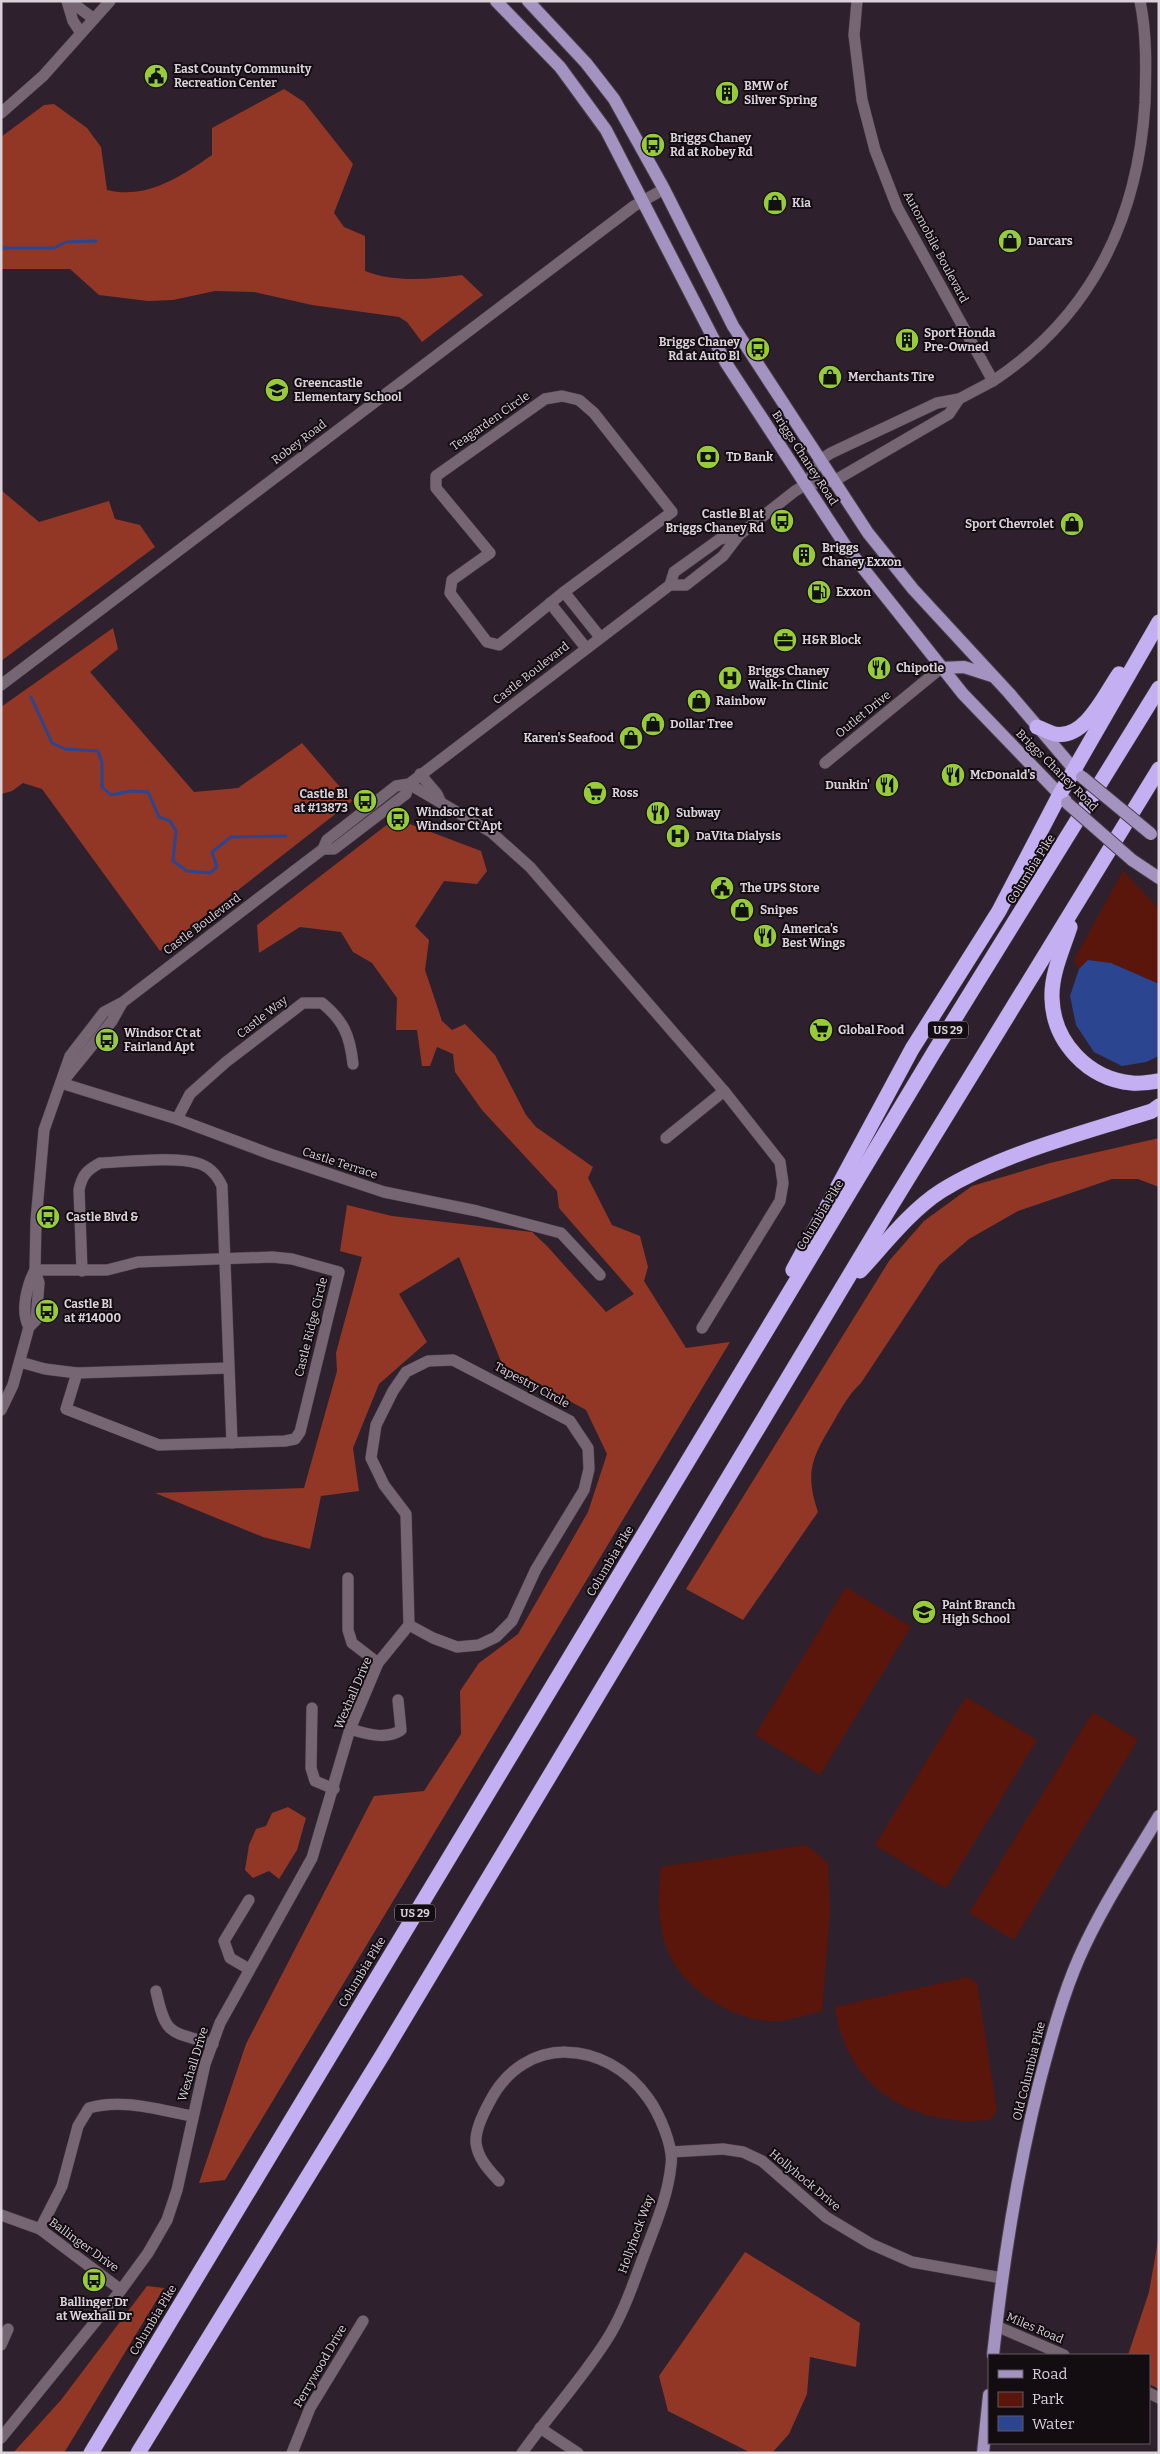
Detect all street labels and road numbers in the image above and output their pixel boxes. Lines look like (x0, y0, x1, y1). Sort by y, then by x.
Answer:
street label: Automobile Boulevard (901, 189, 971, 305)
street label: Teagarden Circle (448, 388, 532, 454)
street label: Briggs Chaney Road (769, 408, 841, 508)
street label: Robey Road (269, 417, 329, 467)
street label: Castle Boulevard (490, 639, 572, 707)
street label: Outlet Drive (833, 688, 893, 740)
street label: Briggs Chaney Road (1013, 726, 1101, 814)
street label: Columbia Pike (1004, 832, 1058, 906)
street label: Castle Boulevard (161, 890, 243, 958)
street label: Castle Way (234, 993, 291, 1041)
road number: US 29 (928, 1022, 968, 1038)
street label: Castle Terrace (300, 1144, 380, 1182)
street label: Columbia Pike (794, 1177, 846, 1253)
street label: Castle Ridge Circle (292, 1276, 330, 1378)
street label: Tapestry Circle (492, 1359, 572, 1411)
street label: Columbia Pike (584, 1523, 636, 1599)
street label: Wexhall Drive (332, 1655, 374, 1731)
road number: US 29 (395, 1905, 435, 1922)
street label: Columbia Pike (336, 1934, 388, 2010)
street label: Old Columbia Pike (1010, 2020, 1048, 2122)
street label: Wexhall Drive (175, 2025, 211, 2103)
street label: Hollyhock Drive (767, 2146, 843, 2214)
street label: Hollyhock Way (615, 2192, 657, 2275)
street label: Ballinger Drive (47, 2215, 121, 2275)
street label: Columbia Pike (127, 2282, 179, 2358)
street label: Miles Road (1004, 2310, 1066, 2346)
street label: Perrywood Drive (291, 2322, 349, 2410)

